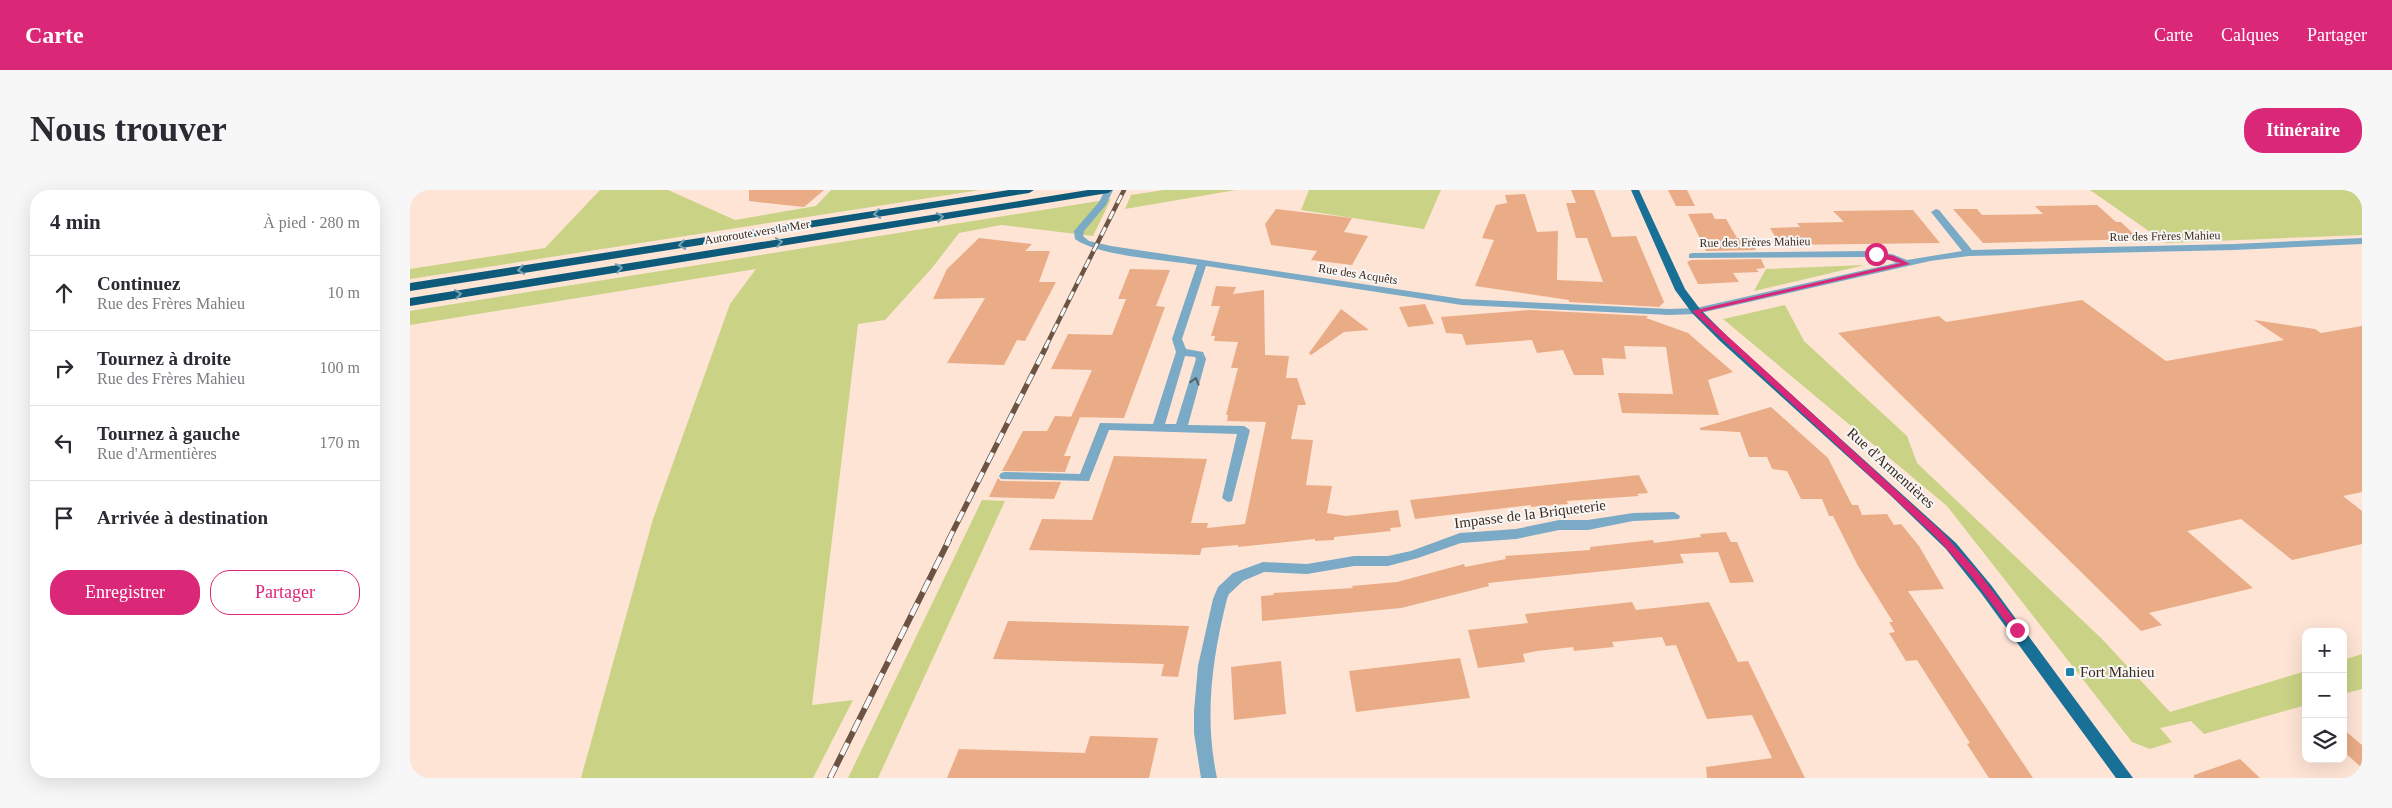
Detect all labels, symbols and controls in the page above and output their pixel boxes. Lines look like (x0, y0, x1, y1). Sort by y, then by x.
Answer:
text: Carte (25, 22, 84, 48)
text: Carte (2154, 25, 2193, 45)
text: Calques (2221, 25, 2279, 45)
text: Partager (2307, 25, 2367, 45)
button: Itinéraire (2244, 108, 2362, 153)
text: Nous trouver (30, 110, 227, 149)
one-way arrow (872, 208, 881, 218)
text: 4 min (50, 210, 101, 234)
one-way arrow (935, 212, 944, 222)
text: À pied · 280 m (263, 214, 360, 231)
street label: Autoroute vers la Mer (703, 217, 811, 247)
street label: Rue des Frères Mahieu (2109, 228, 2221, 244)
street label: Rue des Frères Mahieu (1699, 234, 1811, 250)
one-way arrow (775, 238, 783, 248)
one-way arrow (677, 239, 686, 249)
route start (1865, 243, 1888, 266)
street label: Rue des Acquêts (1317, 261, 1399, 287)
one-way arrow (517, 264, 526, 274)
one-way arrow (614, 264, 623, 274)
text: Continuez (97, 273, 180, 294)
icon: ahead (50, 279, 78, 307)
text: 10 m (328, 284, 360, 301)
one-way arrow (454, 289, 463, 299)
text: Rue des Frères Mahieu (97, 295, 245, 312)
text: Tournez à droite (97, 348, 231, 369)
icon: right (50, 354, 78, 382)
text: 100 m (320, 359, 360, 376)
text: Rue des Frères Mahieu (97, 370, 245, 387)
one-way arrow (1189, 378, 1199, 386)
text: Tournez à gauche (97, 423, 240, 444)
street label: Rue d'Armentières (1844, 424, 1938, 512)
icon: left (50, 429, 78, 457)
text: 170 m (320, 434, 360, 451)
text: Rue d'Armentières (97, 445, 217, 462)
street label: Impasse de la Briqueterie (1453, 497, 1607, 531)
icon: arrive (50, 504, 78, 532)
text: Arrivée à destination (97, 507, 268, 528)
button: Enregistrer (50, 570, 200, 615)
button: Partager (210, 570, 360, 615)
route end (2006, 619, 2029, 642)
map controls (2302, 628, 2347, 763)
button: + (2302, 628, 2347, 673)
place label: Fort Mahieu (2080, 664, 2155, 680)
marker: Fort Mahieu (2064, 666, 2076, 678)
button: − (2302, 673, 2347, 718)
button: layers (2302, 718, 2347, 763)

